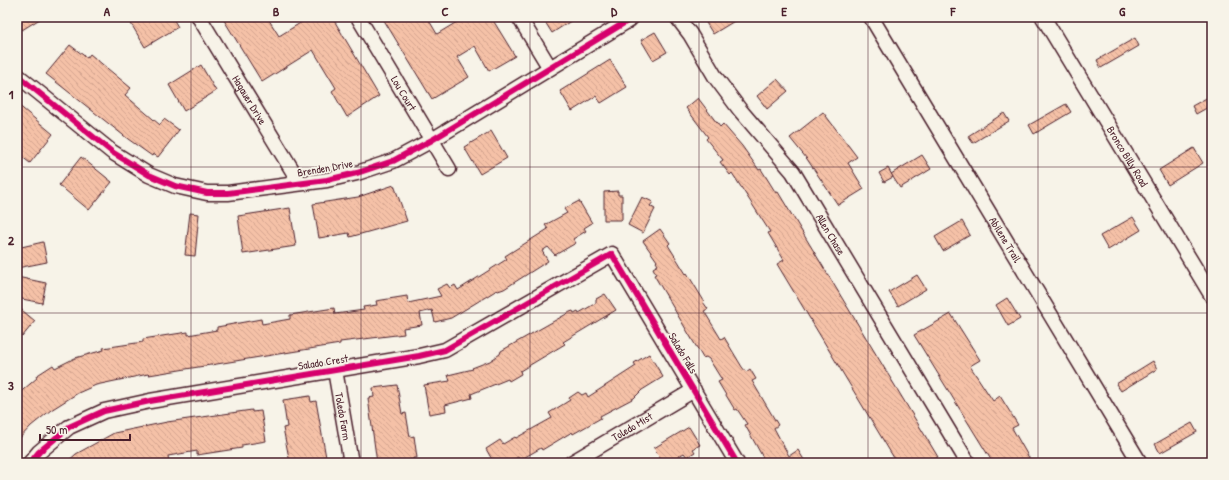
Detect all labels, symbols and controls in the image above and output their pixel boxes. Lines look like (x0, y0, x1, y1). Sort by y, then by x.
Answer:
text: A (104, 2, 111, 20)
text: B (273, 2, 280, 20)
text: C (441, 2, 449, 20)
text: D (611, 2, 618, 20)
text: E (781, 2, 787, 20)
text: F (950, 2, 957, 20)
text: G (1119, 2, 1126, 20)
street label: Hagauer Drive (229, 73, 270, 128)
street label: Lou Court (388, 73, 420, 114)
text: 1 (9, 85, 14, 103)
street label: Bronco Billy Road (1104, 123, 1152, 190)
street label: Brenden Drive (296, 156, 354, 180)
street label: Allen Chase (813, 211, 849, 258)
street label: Abilene Trail (986, 214, 1024, 265)
text: 2 (8, 231, 15, 249)
street label: Salado Falls (665, 330, 701, 376)
street label: Salado Crest (297, 351, 349, 373)
text: 3 (8, 376, 14, 394)
street label: Toledo Farm (332, 391, 354, 442)
street label: Toledo Mist (609, 409, 655, 444)
scale bar (40, 416, 130, 442)
text: 50 m (46, 421, 67, 438)

